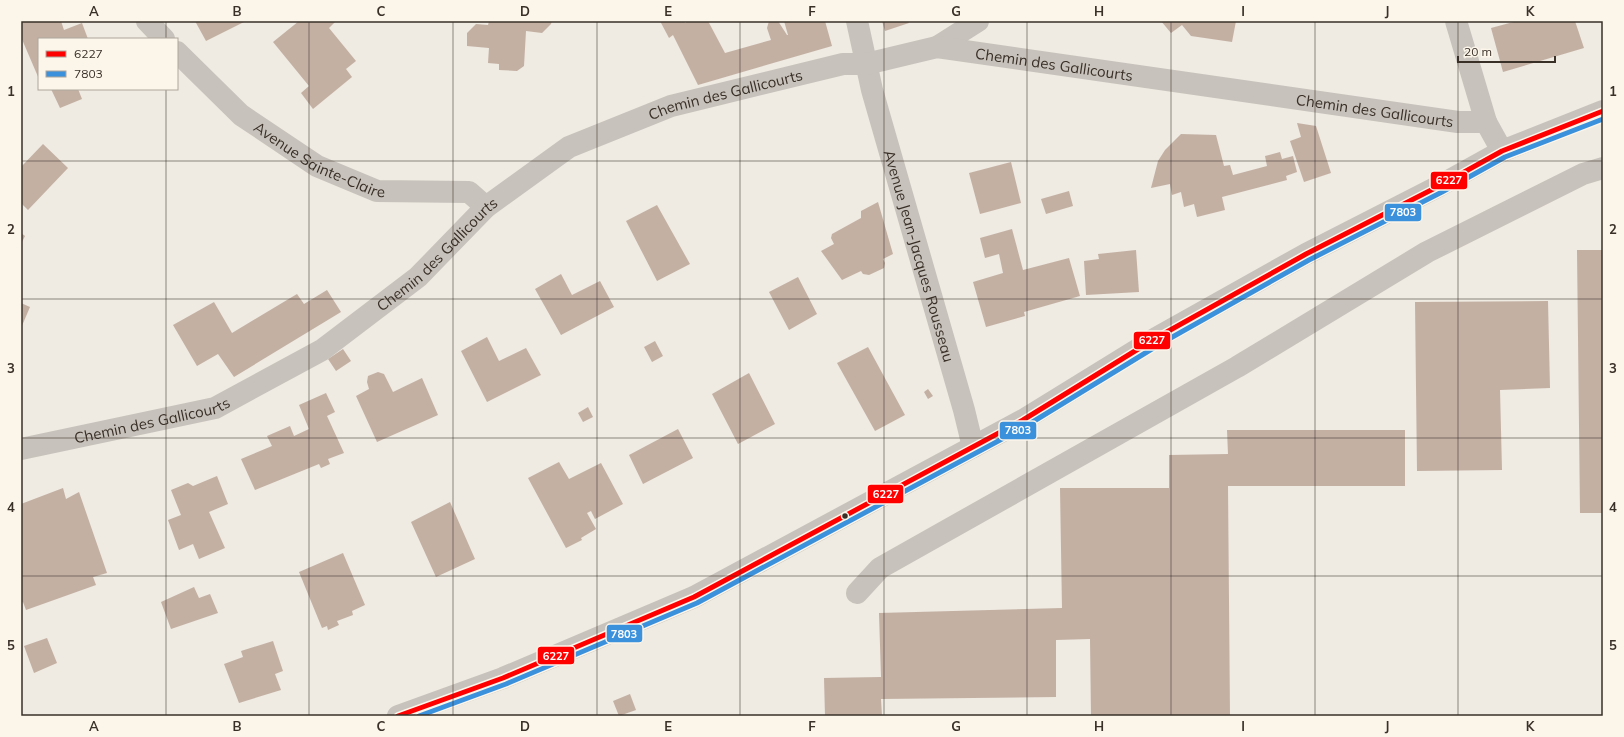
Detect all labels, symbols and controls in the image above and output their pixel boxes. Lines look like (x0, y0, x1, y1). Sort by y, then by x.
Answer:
text: A (89, 3, 99, 19)
text: B (233, 3, 242, 19)
text: C (377, 3, 386, 19)
text: D (520, 3, 530, 19)
text: E (664, 3, 672, 19)
text: F (808, 3, 816, 19)
text: G (951, 3, 961, 19)
text: H (1094, 3, 1104, 19)
text: I (1241, 3, 1245, 19)
text: J (1385, 3, 1389, 19)
text: K (1526, 3, 1536, 19)
legend (38, 38, 178, 90)
scale bar (1458, 38, 1555, 64)
street label: Chemin des Gallicourts (974, 43, 1134, 85)
text: 20 m (1464, 44, 1492, 59)
text: 6227 (74, 46, 103, 61)
street label: Chemin des Gallicourts (645, 65, 804, 124)
text: 7803 (74, 66, 103, 81)
text: 1 (7, 83, 15, 99)
text: 1 (1609, 83, 1617, 99)
street label: Chemin des Gallicourts (1295, 89, 1455, 131)
street label: Avenue Sainte-Claire (250, 117, 385, 201)
street label: Avenue Jean-Jacques Rousseau (880, 147, 959, 364)
line badge: 6227 (1430, 171, 1468, 190)
text: 6227 (1436, 173, 1463, 187)
street label: Chemin des Gallicourts (372, 193, 501, 315)
line badge: 7803 (1384, 203, 1422, 222)
text: 7803 (1390, 205, 1417, 219)
text: 2 (7, 221, 15, 237)
text: 2 (1609, 221, 1617, 237)
line badge: 6227 (1133, 331, 1171, 350)
text: 6227 (1139, 333, 1166, 347)
text: 3 (7, 360, 15, 376)
text: 3 (1609, 360, 1617, 376)
street label: Chemin des Gallicourts (72, 392, 233, 447)
line badge: 7803 (999, 421, 1037, 440)
text: 7803 (1005, 423, 1032, 437)
line badge: 6227 (867, 484, 904, 504)
text: 6227 (873, 487, 900, 501)
text: 4 (7, 499, 15, 515)
text: 4 (1609, 499, 1617, 515)
unlabelled marker (840, 511, 850, 521)
line badge: 7803 (606, 624, 643, 643)
text: 7803 (611, 627, 638, 641)
text: 5 (7, 637, 15, 653)
text: 5 (1609, 637, 1617, 653)
line badge: 6227 (537, 646, 575, 665)
text: 6227 (543, 649, 570, 663)
text: A (89, 718, 99, 734)
text: B (233, 718, 242, 734)
text: C (377, 718, 386, 734)
text: D (520, 718, 530, 734)
text: E (664, 718, 672, 734)
text: F (808, 718, 816, 734)
text: G (951, 718, 961, 734)
text: H (1094, 718, 1104, 734)
text: I (1241, 718, 1245, 734)
text: J (1385, 718, 1389, 734)
text: K (1526, 718, 1536, 734)

